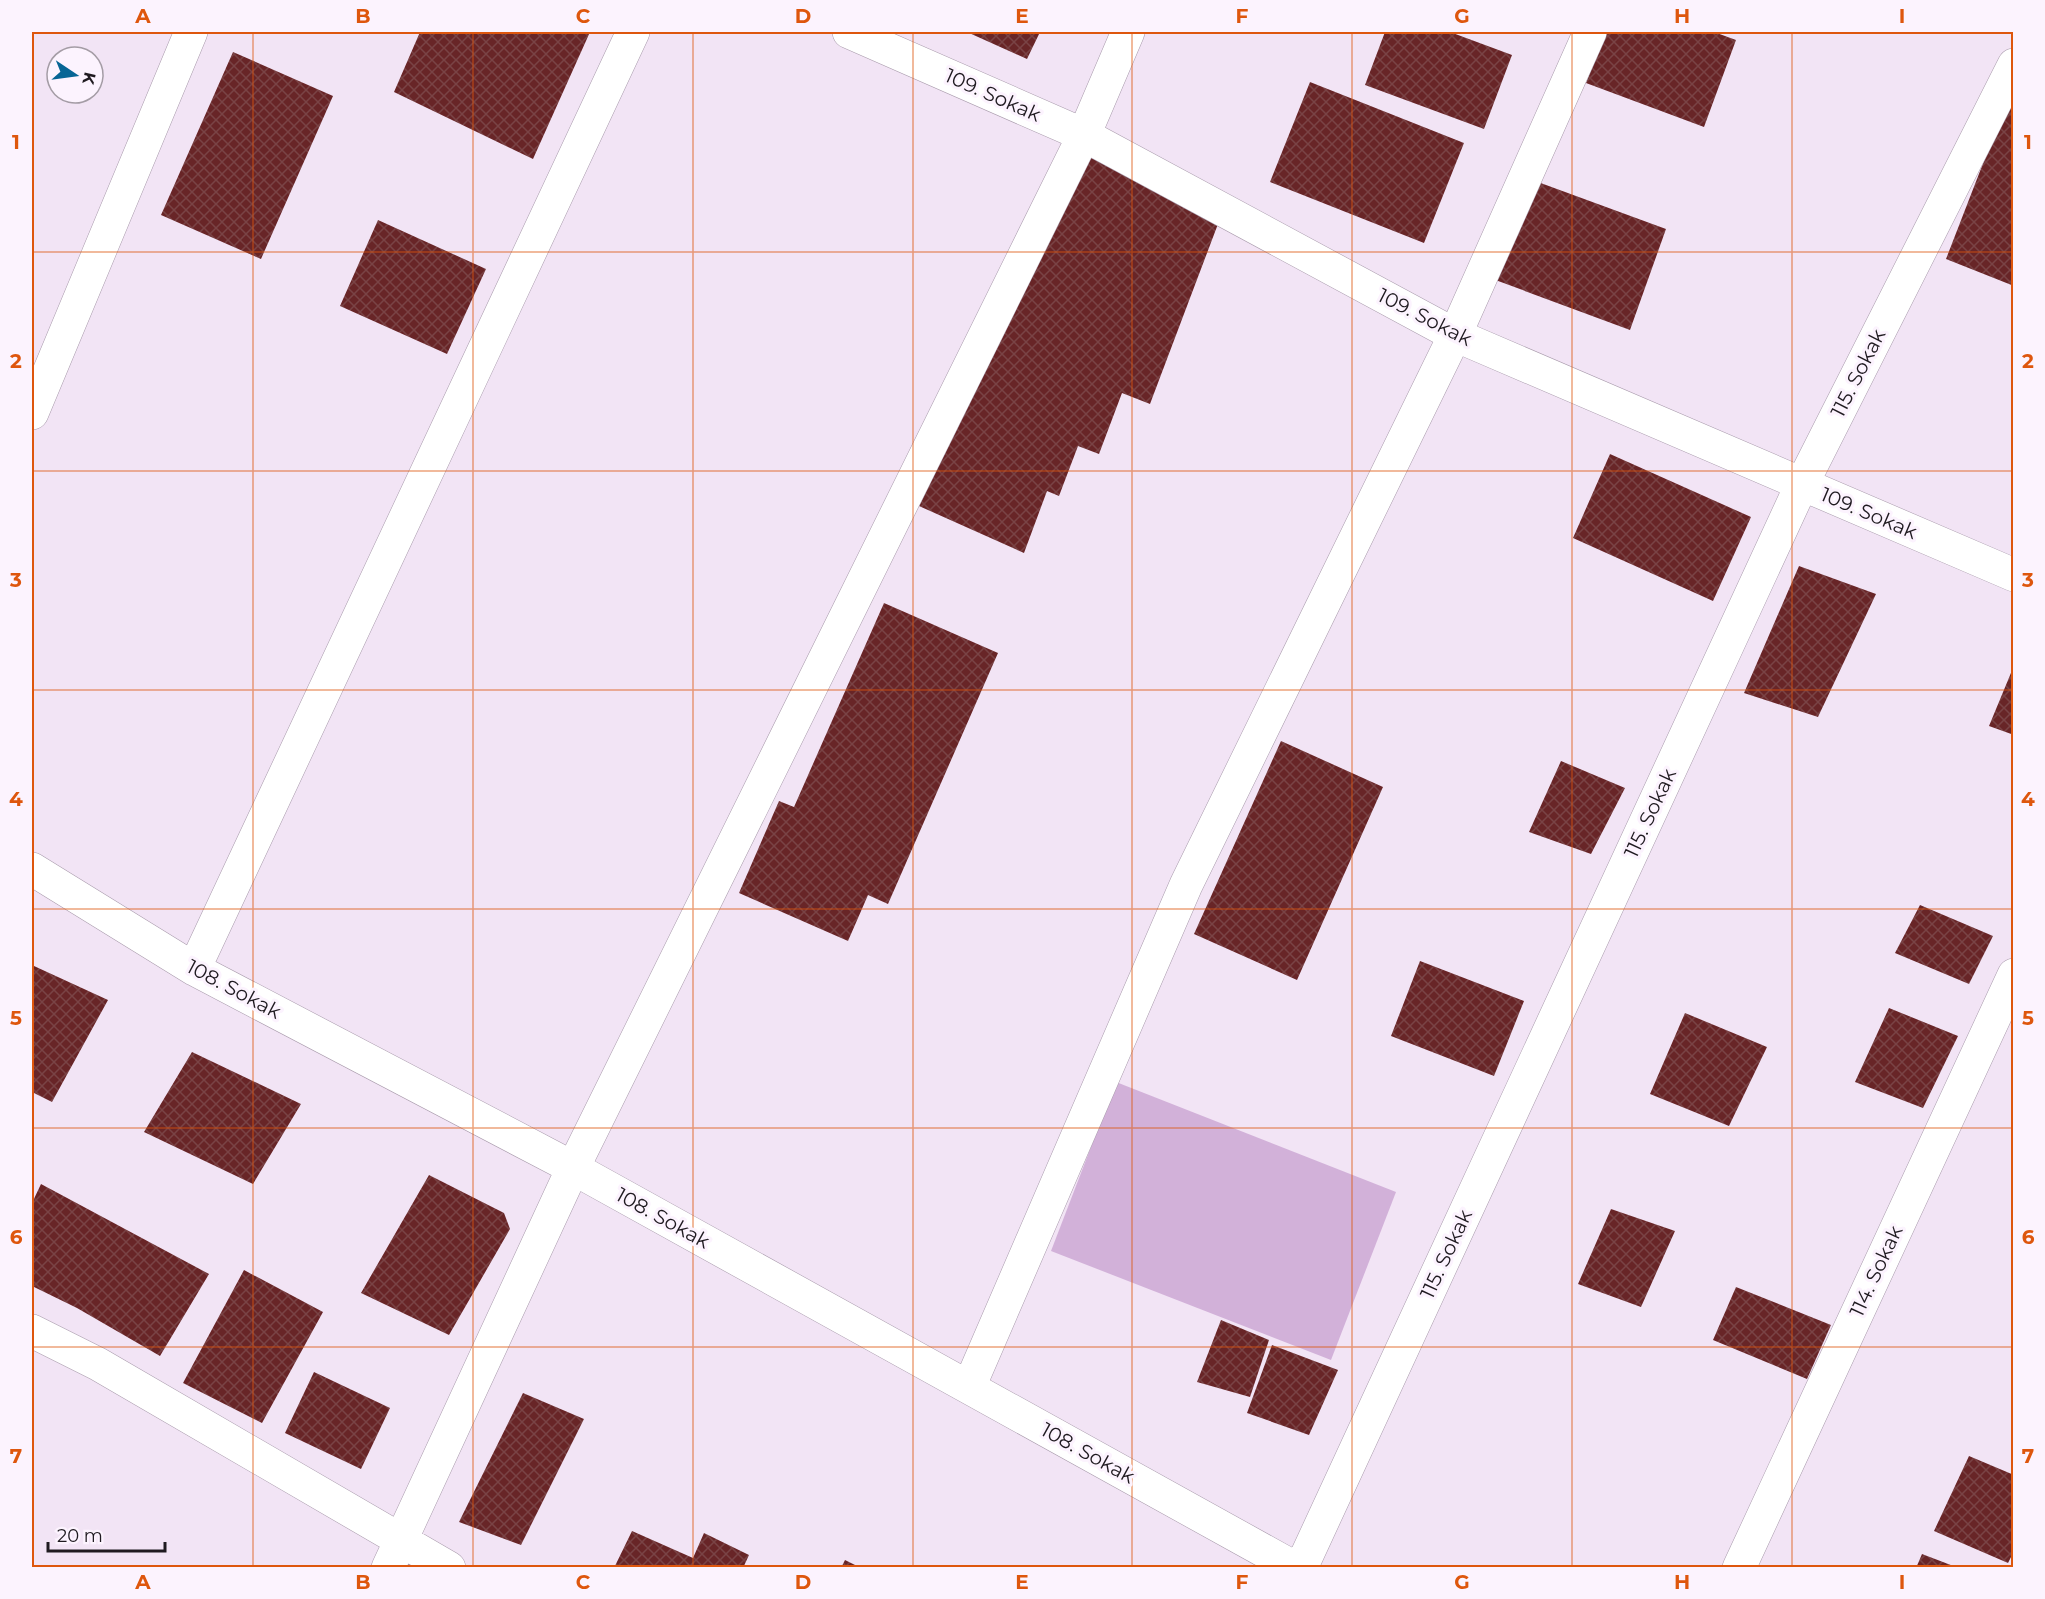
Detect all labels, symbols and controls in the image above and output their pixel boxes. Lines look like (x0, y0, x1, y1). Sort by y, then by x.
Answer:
text: A (134, 4, 151, 28)
text: B (355, 4, 371, 28)
text: C (576, 4, 591, 28)
text: D (795, 4, 811, 28)
text: E (1015, 4, 1029, 28)
text: F (1236, 4, 1249, 28)
text: G (1454, 4, 1470, 28)
text: H (1674, 4, 1690, 28)
text: I (1899, 4, 1905, 28)
north arrow (45, 45, 105, 105)
street label: 109. Sokak (941, 63, 1045, 127)
text: K (78, 70, 100, 87)
text: 1 (12, 130, 20, 154)
text: 1 (2024, 130, 2032, 154)
street label: 109. Sokak (1374, 283, 1476, 351)
street label: 115. Sokak (1826, 325, 1890, 421)
text: 2 (10, 349, 22, 373)
text: 2 (2022, 349, 2034, 373)
street label: 109. Sokak (1817, 482, 1921, 544)
text: 3 (9, 568, 22, 592)
text: 3 (2021, 568, 2034, 592)
street label: 115. Sokak (1619, 765, 1681, 861)
text: 4 (9, 787, 23, 811)
text: 4 (2021, 787, 2035, 811)
street label: 108. Sokak (183, 954, 285, 1024)
text: 5 (10, 1006, 22, 1030)
text: 5 (2022, 1006, 2034, 1030)
street label: 108. Sokak (612, 1182, 714, 1254)
street label: 115. Sokak (1415, 1206, 1477, 1302)
street label: 114. Sokak (1844, 1222, 1908, 1320)
text: 6 (10, 1225, 23, 1249)
text: 6 (2022, 1225, 2035, 1249)
street label: 108. Sokak (1037, 1417, 1139, 1489)
text: 7 (10, 1444, 22, 1468)
text: 7 (2022, 1444, 2034, 1468)
scale bar (48, 1515, 165, 1553)
text: 20 m (57, 1525, 103, 1547)
text: A (134, 1570, 151, 1594)
text: B (355, 1570, 371, 1594)
text: C (576, 1570, 591, 1594)
text: D (795, 1570, 811, 1594)
text: E (1015, 1570, 1029, 1594)
text: F (1236, 1570, 1249, 1594)
text: G (1454, 1570, 1470, 1594)
text: H (1674, 1570, 1690, 1594)
text: I (1899, 1570, 1905, 1594)

